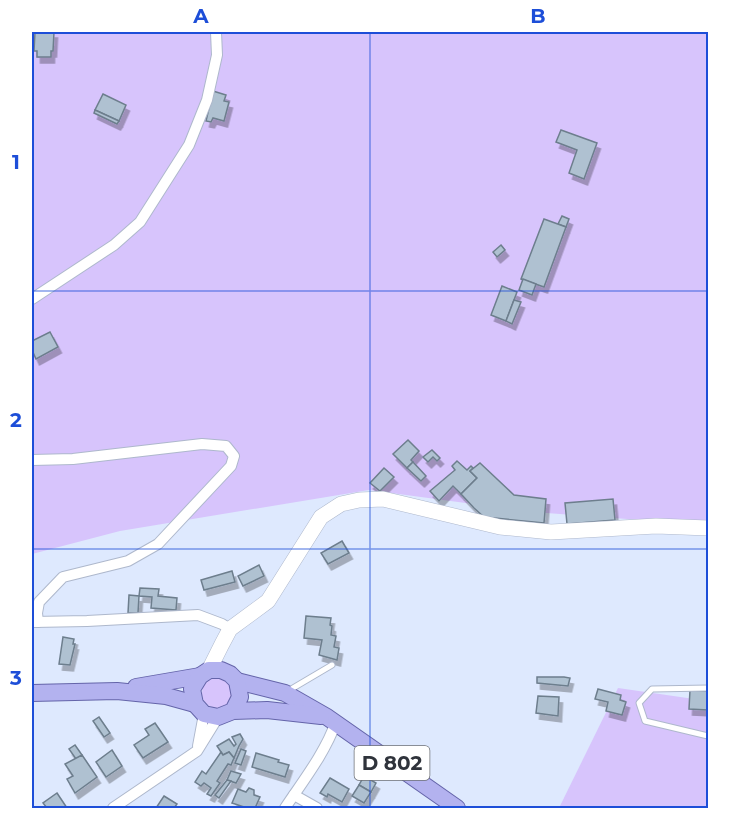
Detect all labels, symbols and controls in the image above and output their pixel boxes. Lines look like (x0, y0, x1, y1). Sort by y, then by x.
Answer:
text: A (192, 4, 209, 28)
text: B (530, 4, 546, 28)
text: 1 (12, 150, 20, 174)
text: 2 (10, 408, 22, 432)
text: 3 (9, 666, 22, 690)
road number: D 802 (354, 746, 430, 780)

